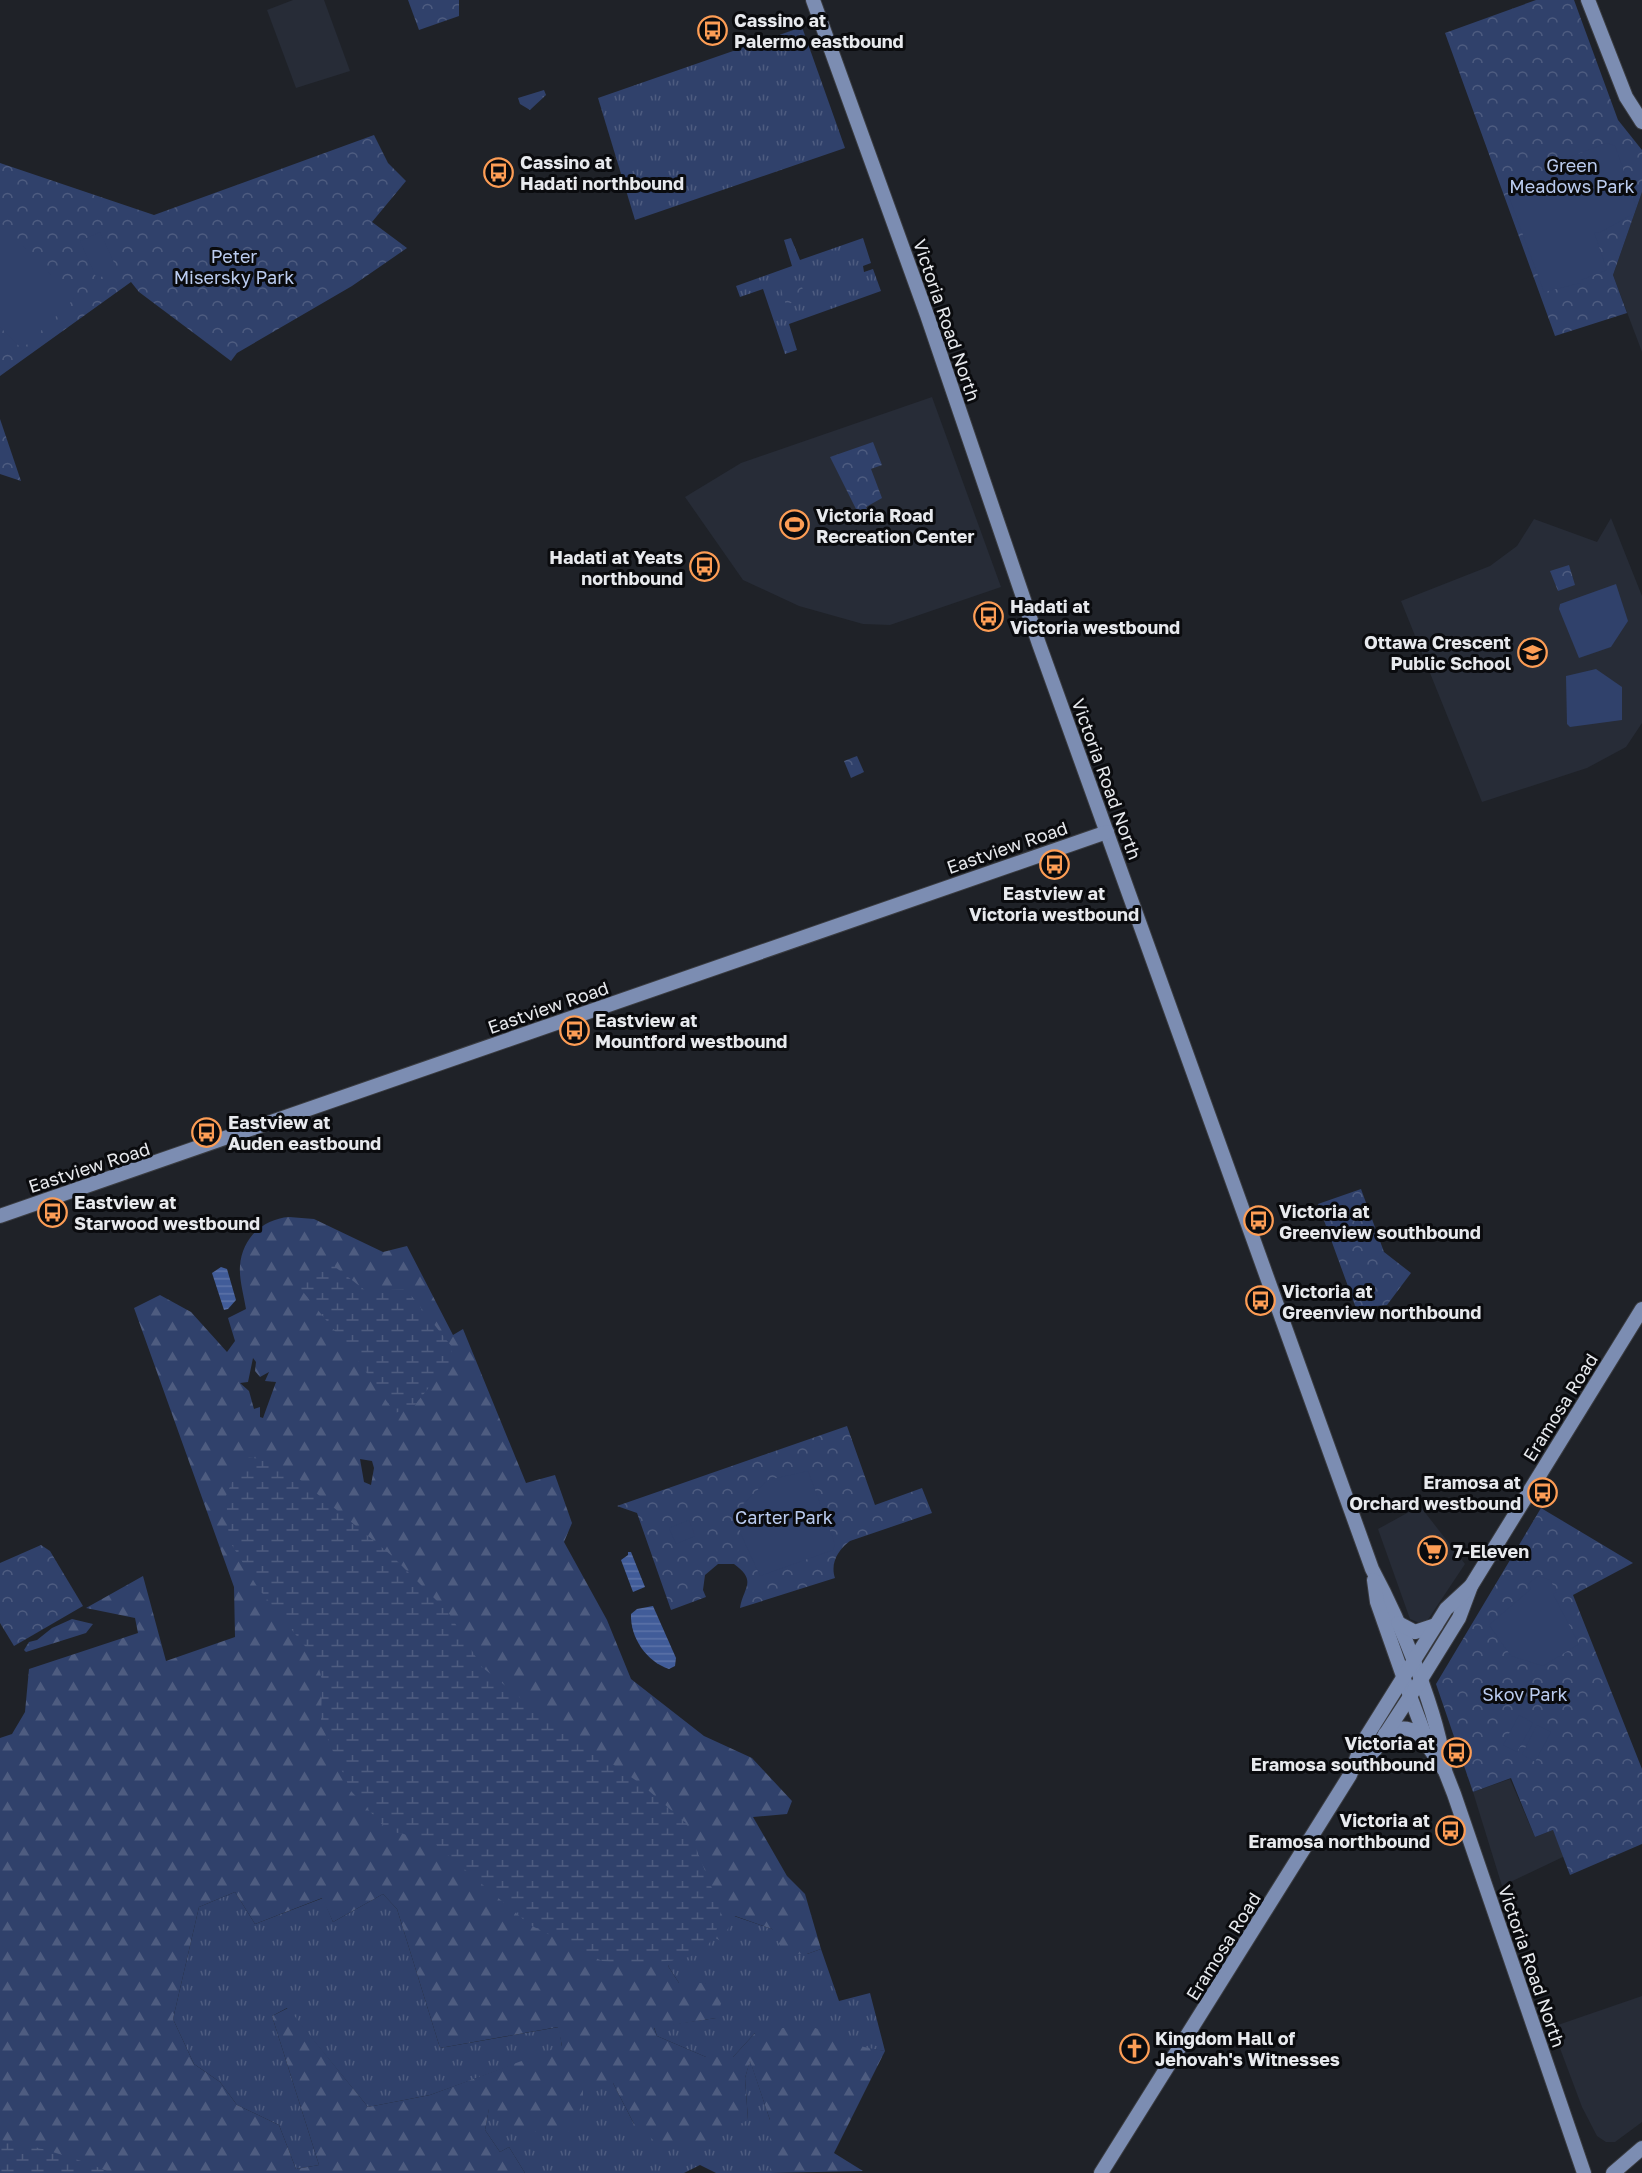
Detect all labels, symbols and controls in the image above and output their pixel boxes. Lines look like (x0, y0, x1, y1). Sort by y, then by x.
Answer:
place label: Cassino at Palermo eastbound (734, 9, 904, 52)
bus stop icon: Cassino at Palermo eastbound (697, 14, 729, 46)
place label: Cassino at Hadati northbound (520, 151, 684, 194)
park label: Green Meadows Park (1509, 154, 1635, 197)
bus stop icon: Cassino at Hadati northbound (483, 156, 515, 188)
street label: Victoria Road North (909, 236, 985, 404)
park label: Peter Misersky Park (174, 245, 294, 288)
place label: Victoria Road Recreation Center (816, 504, 974, 547)
sports icon: Victoria Road Recreation Center (779, 509, 811, 541)
place label: Hadati at Yeats northbound (549, 546, 683, 589)
bus stop icon: Hadati at Yeats northbound (688, 551, 720, 583)
place label: Hadati at Victoria westbound (1010, 595, 1180, 638)
bus stop icon: Hadati at Victoria westbound (973, 600, 1005, 632)
place label: Ottawa Crescent Public School (1364, 631, 1511, 674)
school or university icon: Ottawa Crescent Public School (1516, 636, 1548, 668)
street label: Victoria Road North (1068, 695, 1146, 863)
street label: Eastview Road (944, 816, 1070, 878)
bus stop icon: Eastview at Victoria westbound (1038, 848, 1070, 880)
place label: Eastview at Victoria westbound (969, 882, 1139, 925)
street label: Eastview Road (485, 976, 611, 1038)
place label: Eastview at Mountford westbound (595, 1009, 787, 1052)
bus stop icon: Eastview at Mountford westbound (558, 1014, 590, 1046)
place label: Eastview at Auden eastbound (228, 1111, 381, 1154)
bus stop icon: Eastview at Auden eastbound (191, 1116, 223, 1148)
street label: Eastview Road (25, 1137, 153, 1197)
place label: Eastview at Starwood westbound (74, 1191, 260, 1234)
bus stop icon: Eastview at Starwood westbound (37, 1196, 69, 1228)
place label: Victoria at Greenview southbound (1279, 1200, 1481, 1243)
bus stop icon: Victoria at Greenview southbound (1242, 1205, 1274, 1237)
place label: Victoria at Greenview northbound (1282, 1280, 1481, 1323)
bus stop icon: Victoria at Greenview northbound (1245, 1285, 1277, 1317)
street label: Eramosa Road (1518, 1349, 1602, 1465)
place label: Eramosa at Orchard westbound (1349, 1471, 1521, 1514)
bus stop icon: Eramosa at Orchard westbound (1526, 1476, 1558, 1508)
park label: Carter Park (735, 1506, 833, 1528)
supermarket icon: 7-Eleven (1416, 1535, 1448, 1567)
place label: 7-Eleven (1453, 1540, 1529, 1562)
park label: Skov Park (1482, 1683, 1568, 1705)
place label: Victoria at Eramosa southbound (1251, 1732, 1435, 1775)
bus stop icon: Victoria at Eramosa southbound (1440, 1737, 1472, 1769)
place label: Victoria at Eramosa northbound (1248, 1809, 1430, 1852)
bus stop icon: Victoria at Eramosa northbound (1435, 1814, 1467, 1846)
street label: Victoria Road North (1494, 1882, 1570, 2050)
street label: Eramosa Road (1181, 1888, 1265, 2004)
place label: Kingdom Hall of Jehovah's Witnesses (1155, 2027, 1340, 2070)
church icon: Kingdom Hall of Jehovah's Witnesses (1118, 2032, 1150, 2064)

